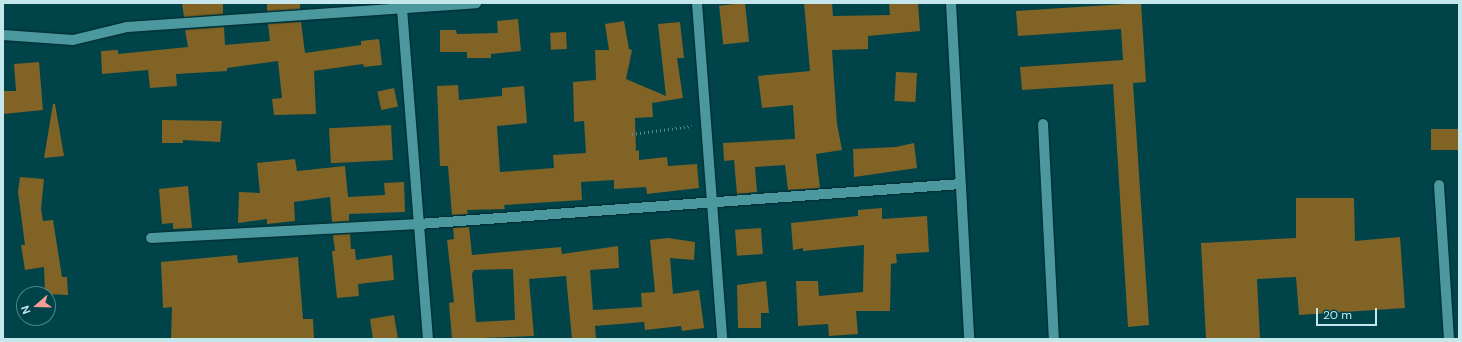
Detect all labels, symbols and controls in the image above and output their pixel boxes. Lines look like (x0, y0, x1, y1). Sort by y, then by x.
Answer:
north arrow (16, 286, 56, 326)
scale bar (1318, 300, 1379, 326)
text: N (18, 304, 34, 316)
text: 20 m (1323, 307, 1352, 323)

